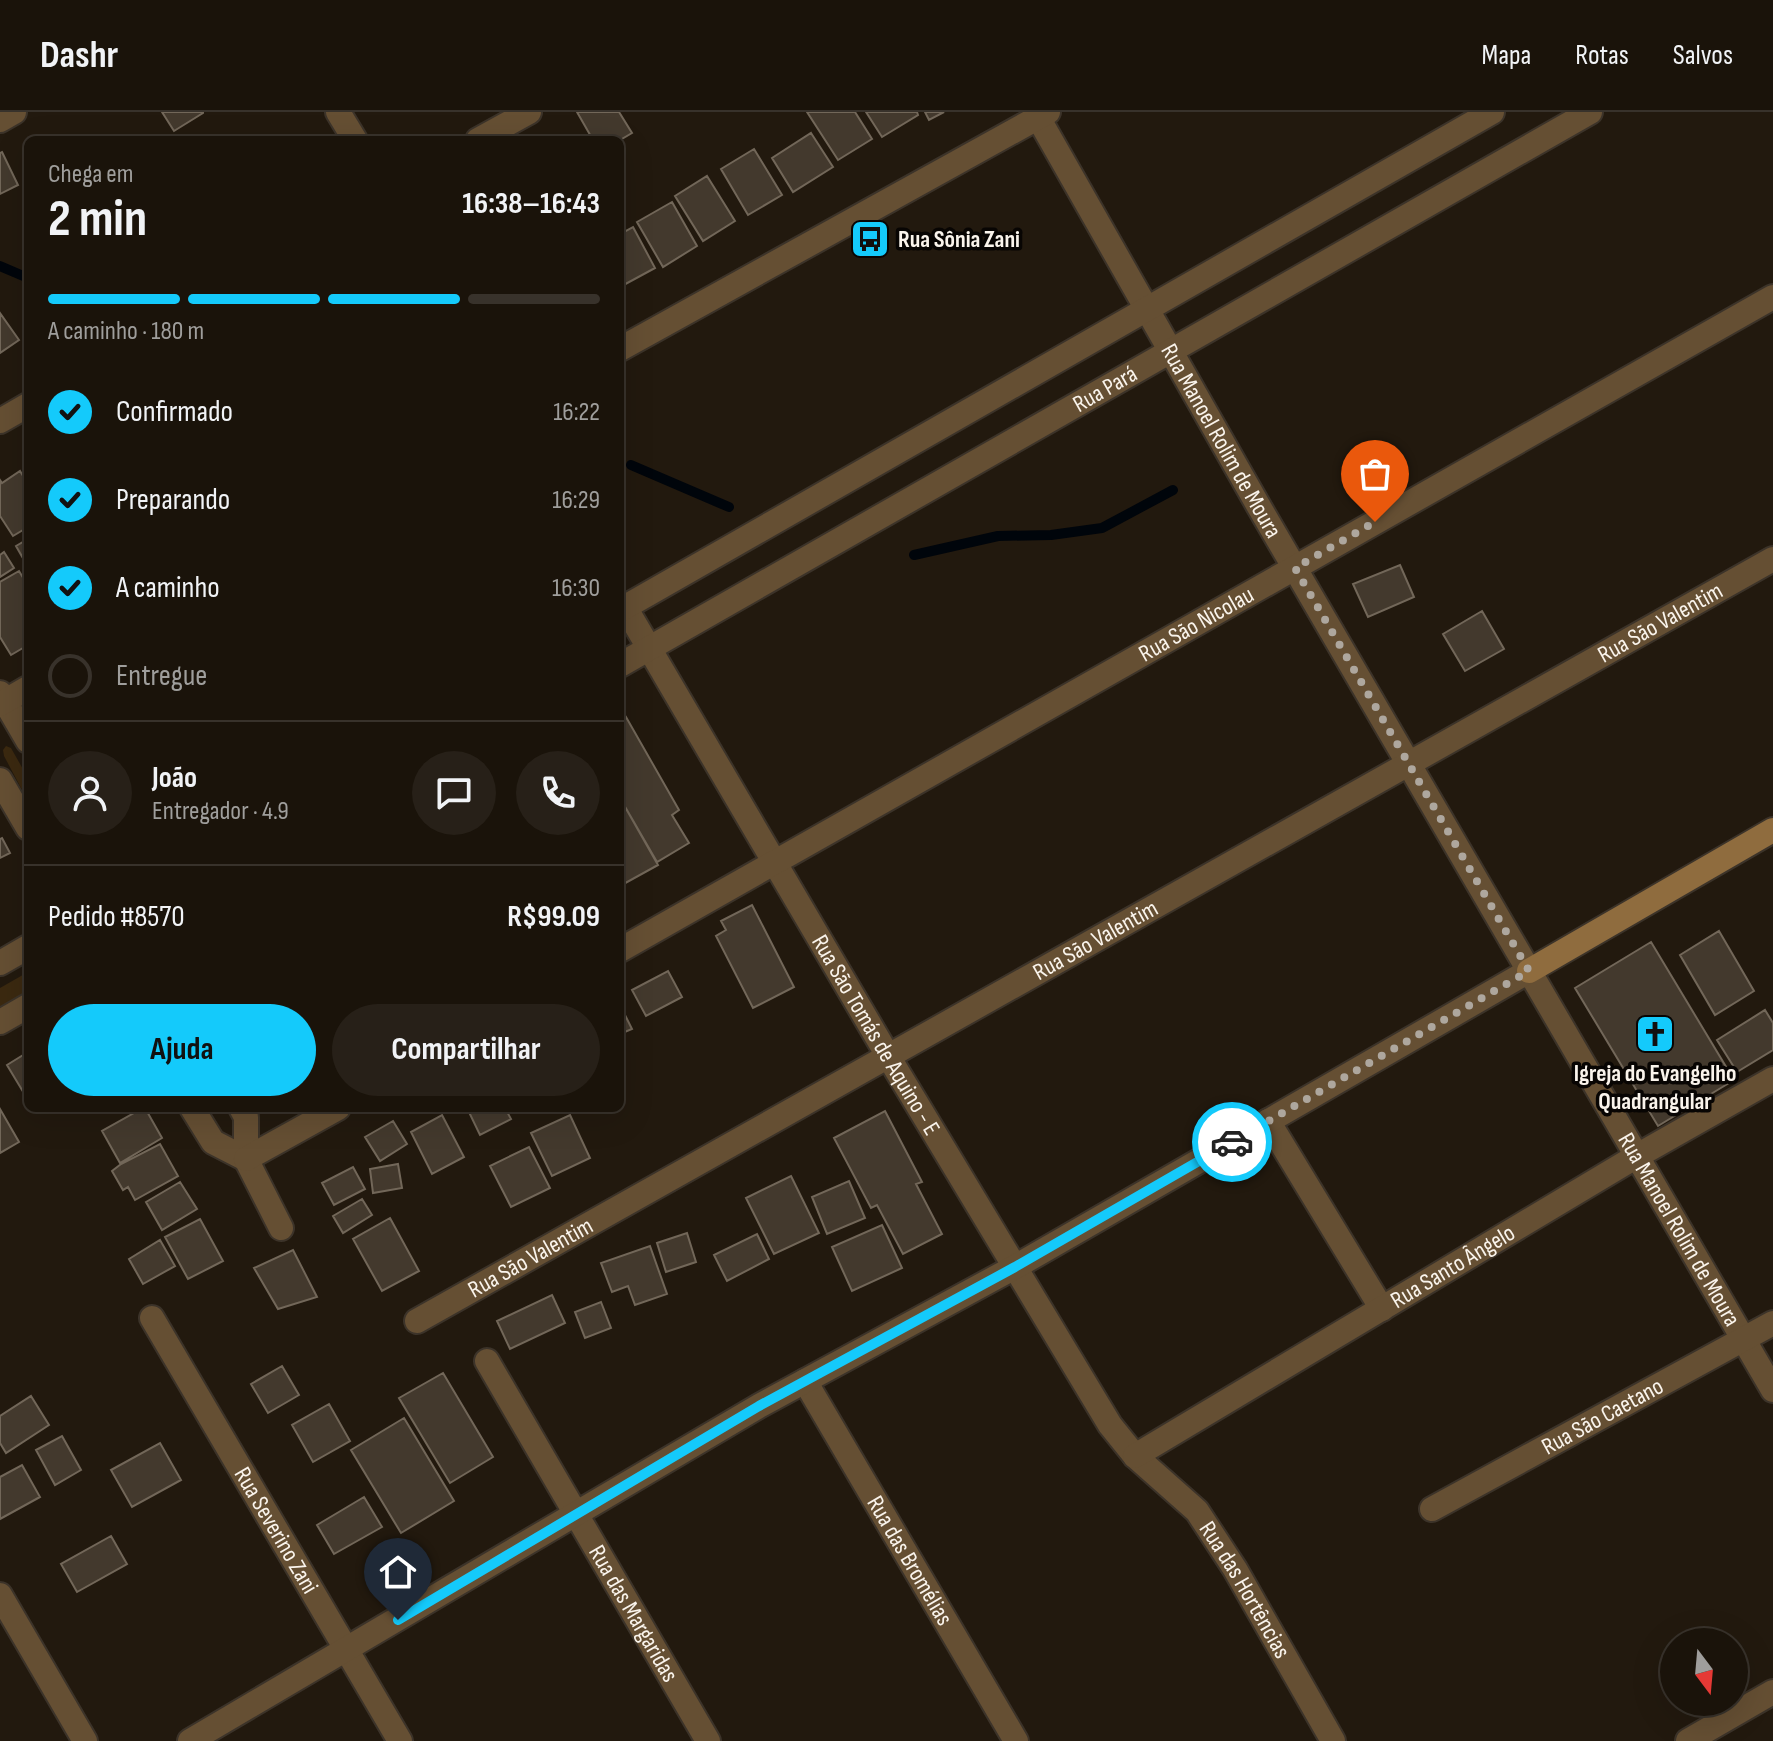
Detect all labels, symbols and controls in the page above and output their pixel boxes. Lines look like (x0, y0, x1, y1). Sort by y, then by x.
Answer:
text: Dashr (40, 33, 118, 78)
text: Mapa (1482, 39, 1531, 72)
text: Rotas (1575, 39, 1629, 72)
text: Salvos (1673, 39, 1733, 72)
text: Chega em (48, 159, 134, 190)
text: 16:38–16:43 (462, 186, 600, 222)
text: 2 min (48, 188, 147, 251)
bus stop icon: Rua Sônia Zani (849, 218, 891, 260)
place label: Rua Sônia Zani (898, 225, 1020, 254)
text: A caminho · 180 m (48, 316, 204, 347)
street label: Rua Manoel Rolim de Moura (1154, 339, 1288, 543)
street label: Rua Pará (1068, 359, 1142, 419)
icon: check (48, 390, 92, 434)
text: Confirmado (116, 394, 233, 430)
text: 16:22 (553, 397, 600, 428)
pin (1341, 440, 1409, 522)
icon: bag (1353, 452, 1397, 496)
icon: check (48, 478, 92, 522)
text: Preparando (116, 482, 230, 518)
text: 16:29 (552, 485, 600, 516)
icon: check (48, 566, 92, 610)
text: A caminho (116, 570, 220, 606)
text: 16:30 (552, 573, 600, 604)
street label: Rua São Valentim (1593, 576, 1728, 669)
street label: Rua São Nicolau (1134, 580, 1259, 668)
text: Entregue (116, 658, 207, 694)
button: person (48, 751, 132, 835)
button: chat (412, 751, 496, 835)
button: phone (516, 751, 600, 835)
text: João (152, 760, 197, 796)
text: Entregador · 4.9 (152, 796, 289, 827)
street label: Rua São Valentim (1028, 894, 1163, 987)
text: Pedido #8570 (48, 899, 185, 935)
text: R$99.09 (507, 899, 600, 935)
street label: Rua São Tomás de Aquino - E (805, 930, 946, 1141)
button: Ajuda (48, 1004, 316, 1096)
button: Compartilhar (332, 1004, 600, 1096)
church icon: Igreja do Evangelho Quadrangular (1634, 1013, 1676, 1055)
place label: Igreja do Evangelho Quadrangular (1574, 1059, 1736, 1116)
courier (1192, 1102, 1272, 1182)
icon: car (1210, 1120, 1254, 1164)
street label: Rua Manoel Rolim de Moura (1612, 1128, 1747, 1332)
street label: Rua São Valentim (463, 1211, 598, 1304)
street label: Rua Santo Ângelo (1385, 1218, 1520, 1315)
street label: Rua São Caetano (1537, 1372, 1668, 1461)
street label: Rua Severino Zani (228, 1462, 324, 1599)
street label: Rua das Bromélias (860, 1491, 959, 1631)
street label: Rua das Hortências (1193, 1516, 1297, 1663)
pin (364, 1538, 432, 1620)
street label: Rua das Margaridas (582, 1540, 684, 1687)
icon: home (376, 1550, 420, 1594)
north arrow (1660, 1628, 1748, 1716)
map controls (1660, 1628, 1748, 1716)

